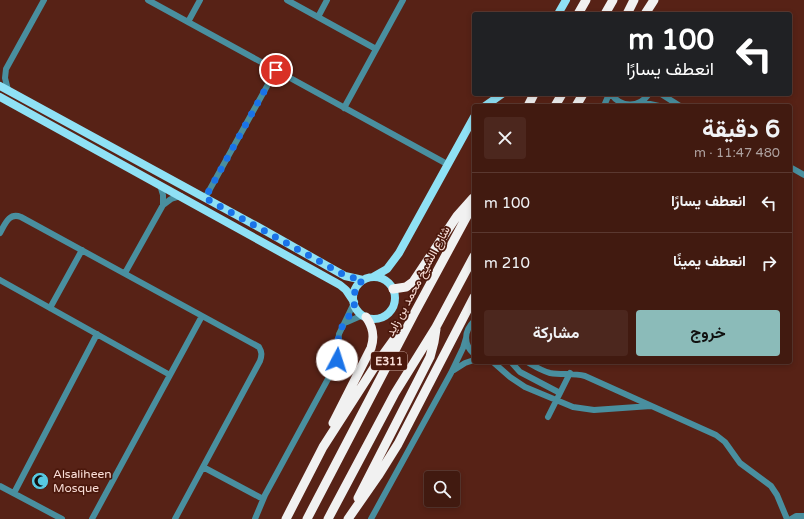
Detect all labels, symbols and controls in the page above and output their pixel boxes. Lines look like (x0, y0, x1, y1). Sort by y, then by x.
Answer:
text: 100 m (628, 23, 714, 57)
icon: left (728, 28, 780, 80)
pin (259, 53, 293, 87)
text: انعطف يسارًا (626, 58, 714, 80)
icon: arrive (265, 59, 287, 81)
text: 6 دقيقة (702, 115, 780, 144)
button: close (484, 117, 526, 159)
text: 480 m · 11:47 (694, 145, 780, 161)
text: انعطف يسارًا (671, 192, 746, 210)
icon: left (758, 192, 780, 214)
text: 100 m (484, 194, 530, 212)
street label: شارع الشيخ محمد بن زايد (383, 224, 455, 339)
text: انعطف يمينًا (673, 252, 746, 270)
icon: right (758, 252, 780, 274)
text: 210 m (484, 254, 530, 272)
button: مشاركة (484, 310, 628, 356)
button: خروج (636, 310, 780, 356)
position arrow (316, 339, 358, 381)
road number: E311 (371, 352, 407, 370)
place label: Alsaliheen Mosque (53, 467, 112, 495)
mosque icon: Alsaliheen Mosque (30, 471, 50, 491)
map controls (424, 471, 460, 507)
button: search (424, 471, 460, 507)

